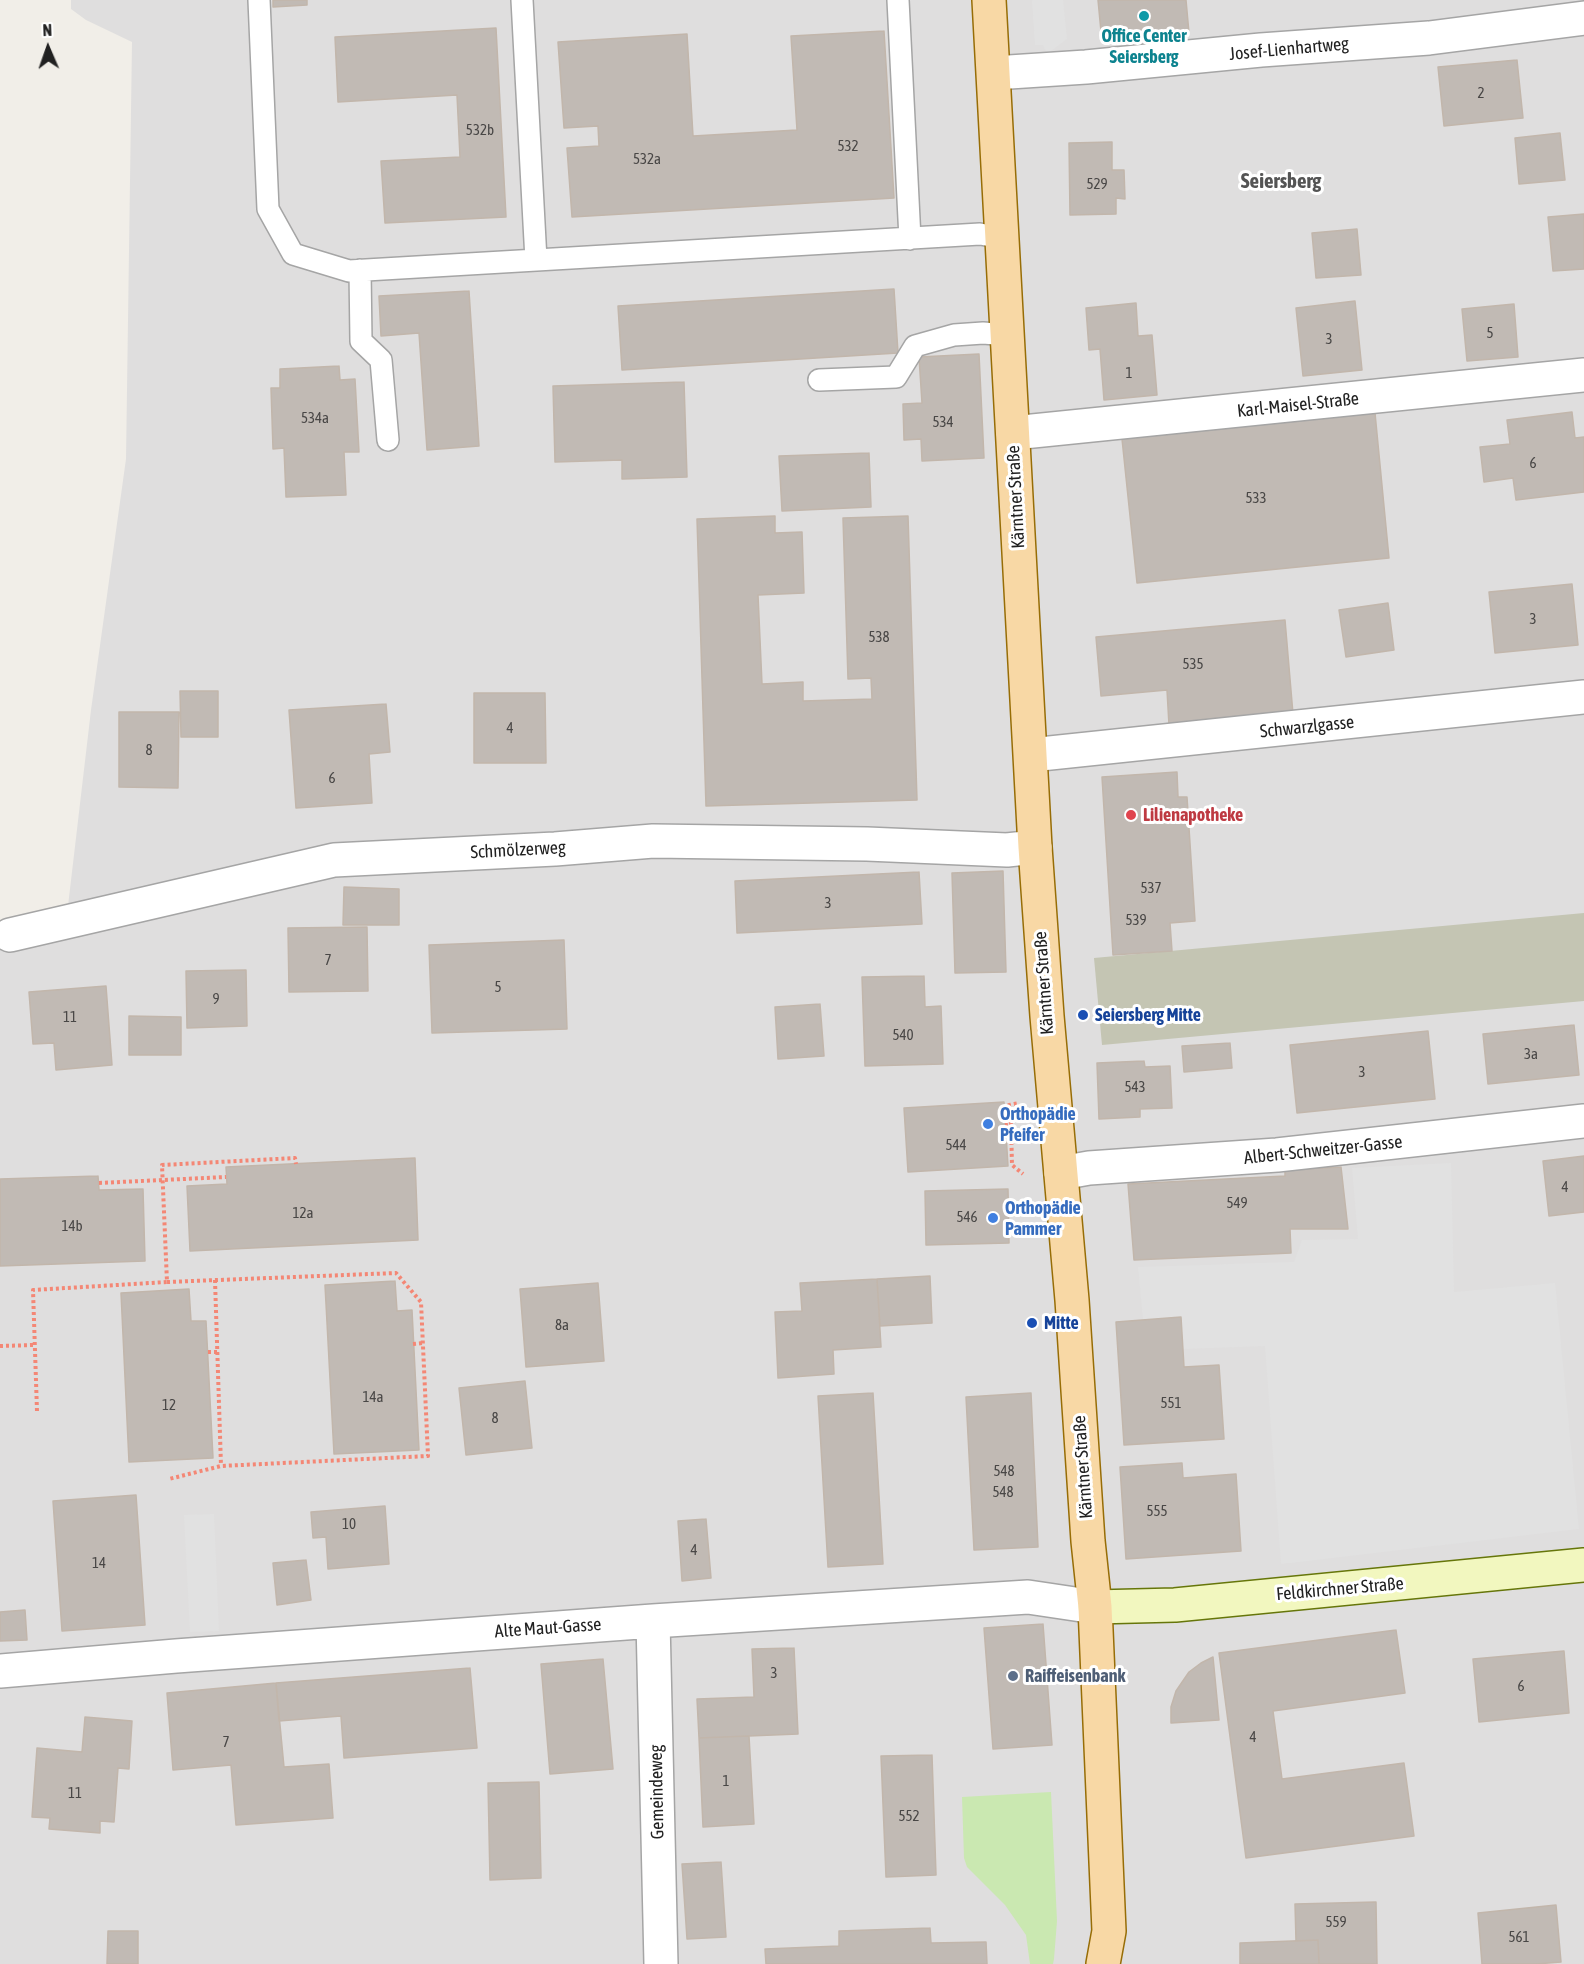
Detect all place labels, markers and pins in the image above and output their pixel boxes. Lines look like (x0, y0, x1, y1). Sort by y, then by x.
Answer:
marker: Office Center Seiersberg (1137, 9, 1151, 23)
place label: Office Center Seiersberg (1101, 25, 1187, 68)
place label: Lilienapotheke (1143, 804, 1243, 826)
marker: Lilienapotheke (1124, 808, 1138, 822)
place label: Seiersberg Mitte (1095, 1004, 1201, 1026)
marker: Seiersberg Mitte (1076, 1008, 1090, 1022)
place label: Orthopädie Pfeifer (1000, 1103, 1076, 1146)
marker: Orthopädie Pfeifer (981, 1117, 995, 1131)
place label: Orthopädie Pammer (1005, 1197, 1081, 1240)
marker: Orthopädie Pammer (986, 1211, 1000, 1225)
place label: Mitte (1044, 1312, 1079, 1334)
marker: Mitte (1025, 1316, 1039, 1330)
place label: Raiffeisenbank (1025, 1665, 1125, 1687)
marker: Raiffeisenbank (1006, 1669, 1020, 1683)

